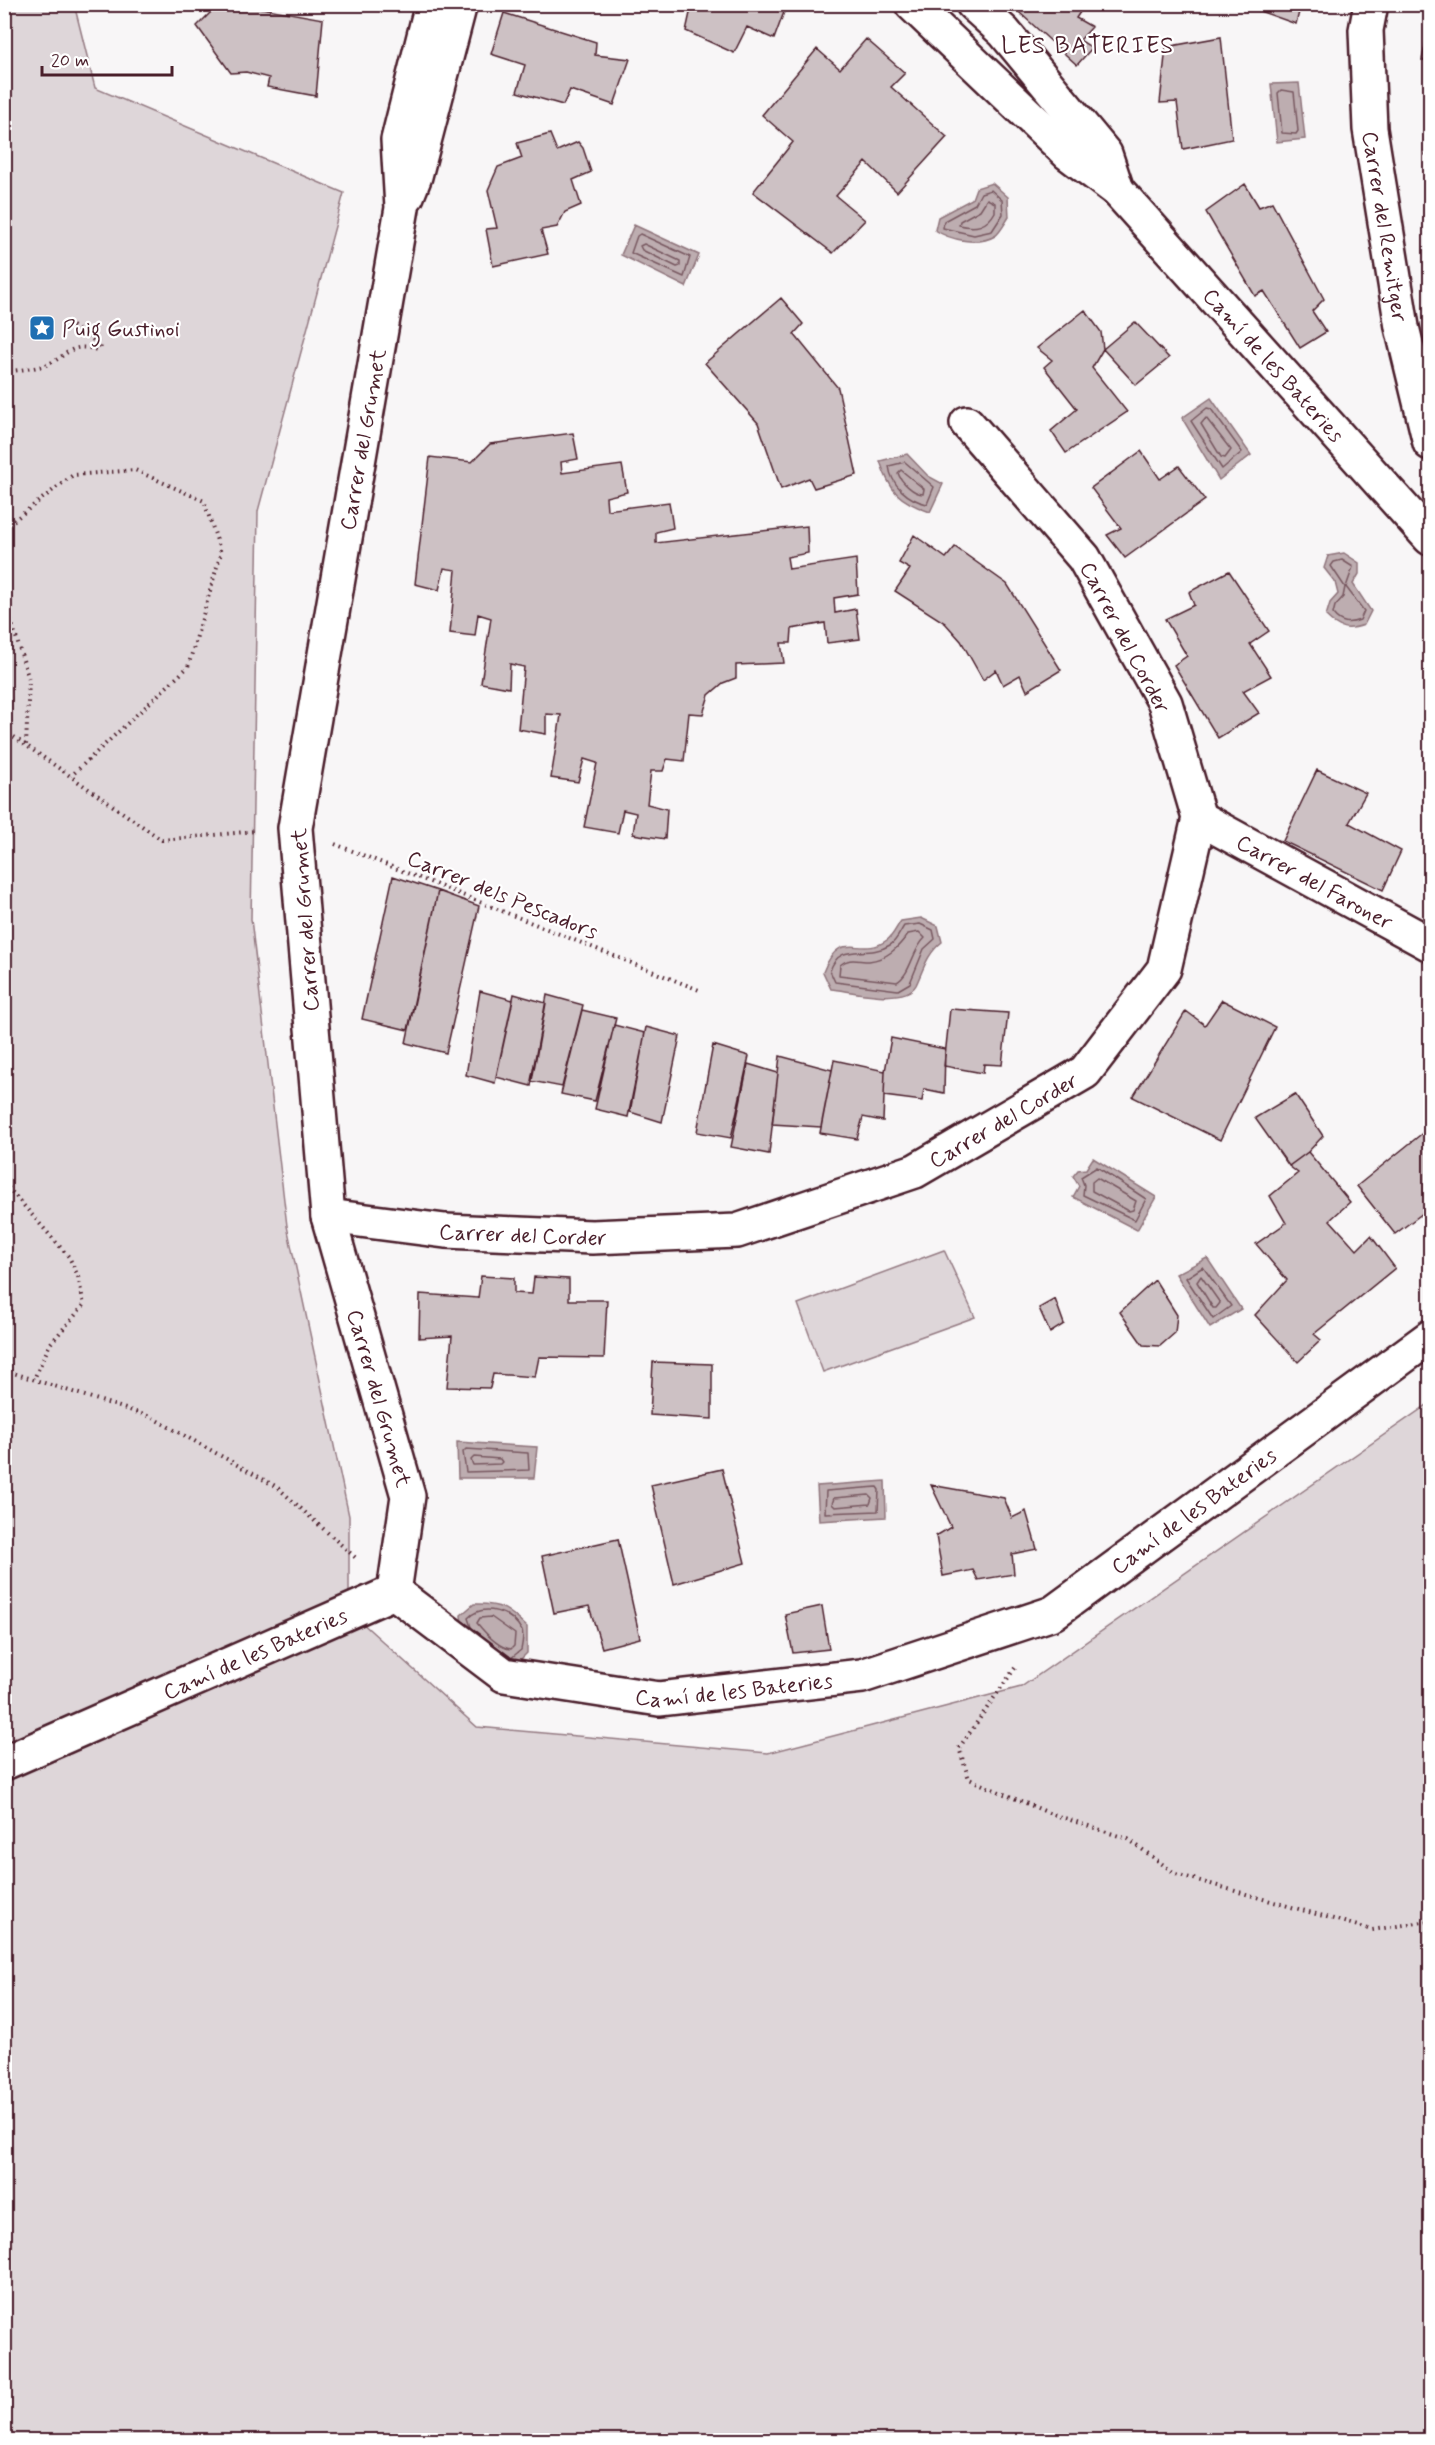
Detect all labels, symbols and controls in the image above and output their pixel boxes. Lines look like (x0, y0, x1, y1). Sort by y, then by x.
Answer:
district label: LES BATERIES (1001, 31, 1175, 62)
scale bar (42, 39, 172, 77)
text: 20 m (51, 49, 89, 73)
street label: Carrer del Remitger (1355, 129, 1413, 325)
street label: Camí de les Bateries (1196, 283, 1349, 449)
place icon: Puig Gustinoi (27, 313, 57, 343)
place label: Puig Gustinoi (62, 316, 180, 347)
street label: Carrer del Grumet (335, 347, 393, 533)
street label: Carrer del Corder (1073, 557, 1176, 719)
street label: Carrer del Grumet (286, 827, 326, 1012)
street label: Carrer del Faroner (1231, 829, 1398, 937)
street label: Carrer dels Pescadors (403, 845, 602, 947)
street label: Carrer del Corder (925, 1067, 1084, 1176)
street label: Carrer del Corder (438, 1219, 607, 1253)
street label: Carrer del Grumet (339, 1306, 417, 1491)
street label: Camí de les Bateries (1106, 1442, 1283, 1582)
street label: Camí de les Bateries (159, 1602, 352, 1707)
street label: Camí de les Bateries (633, 1667, 834, 1715)

